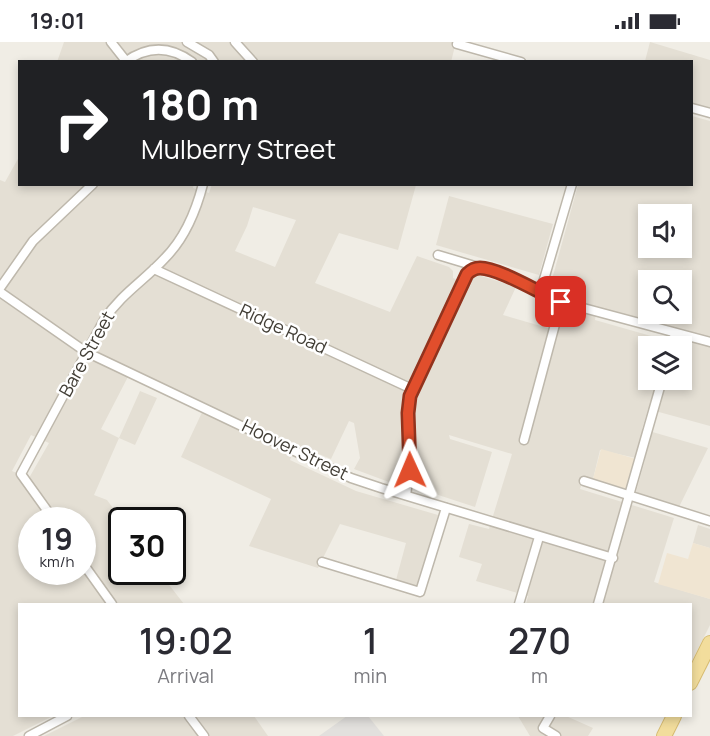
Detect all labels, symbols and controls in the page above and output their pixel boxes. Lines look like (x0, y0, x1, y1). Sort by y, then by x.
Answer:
text: 19:01 (30, 6, 85, 36)
text: 180 m (141, 75, 259, 133)
icon: right (42, 84, 120, 162)
text: Mulberry Street (141, 130, 336, 167)
map controls (638, 204, 692, 390)
button: sound (638, 204, 692, 258)
button: search (638, 270, 692, 324)
pin (535, 276, 586, 327)
icon: arrive (544, 285, 577, 318)
street label: Ridge Road (236, 297, 331, 359)
street label: Bare Street (53, 306, 119, 401)
button: layers (638, 336, 692, 390)
street label: Hoover Street (238, 413, 353, 485)
position arrow (378, 438, 442, 502)
speed limit sign: 30 (108, 507, 186, 585)
text: 19 (41, 518, 73, 559)
text: km/h (40, 551, 74, 572)
text: 19:02 (139, 616, 233, 665)
text: 1 (363, 616, 378, 665)
text: 270 (508, 616, 571, 665)
text: Arrival (157, 662, 214, 689)
text: min (354, 662, 387, 689)
text: m (531, 662, 548, 689)

